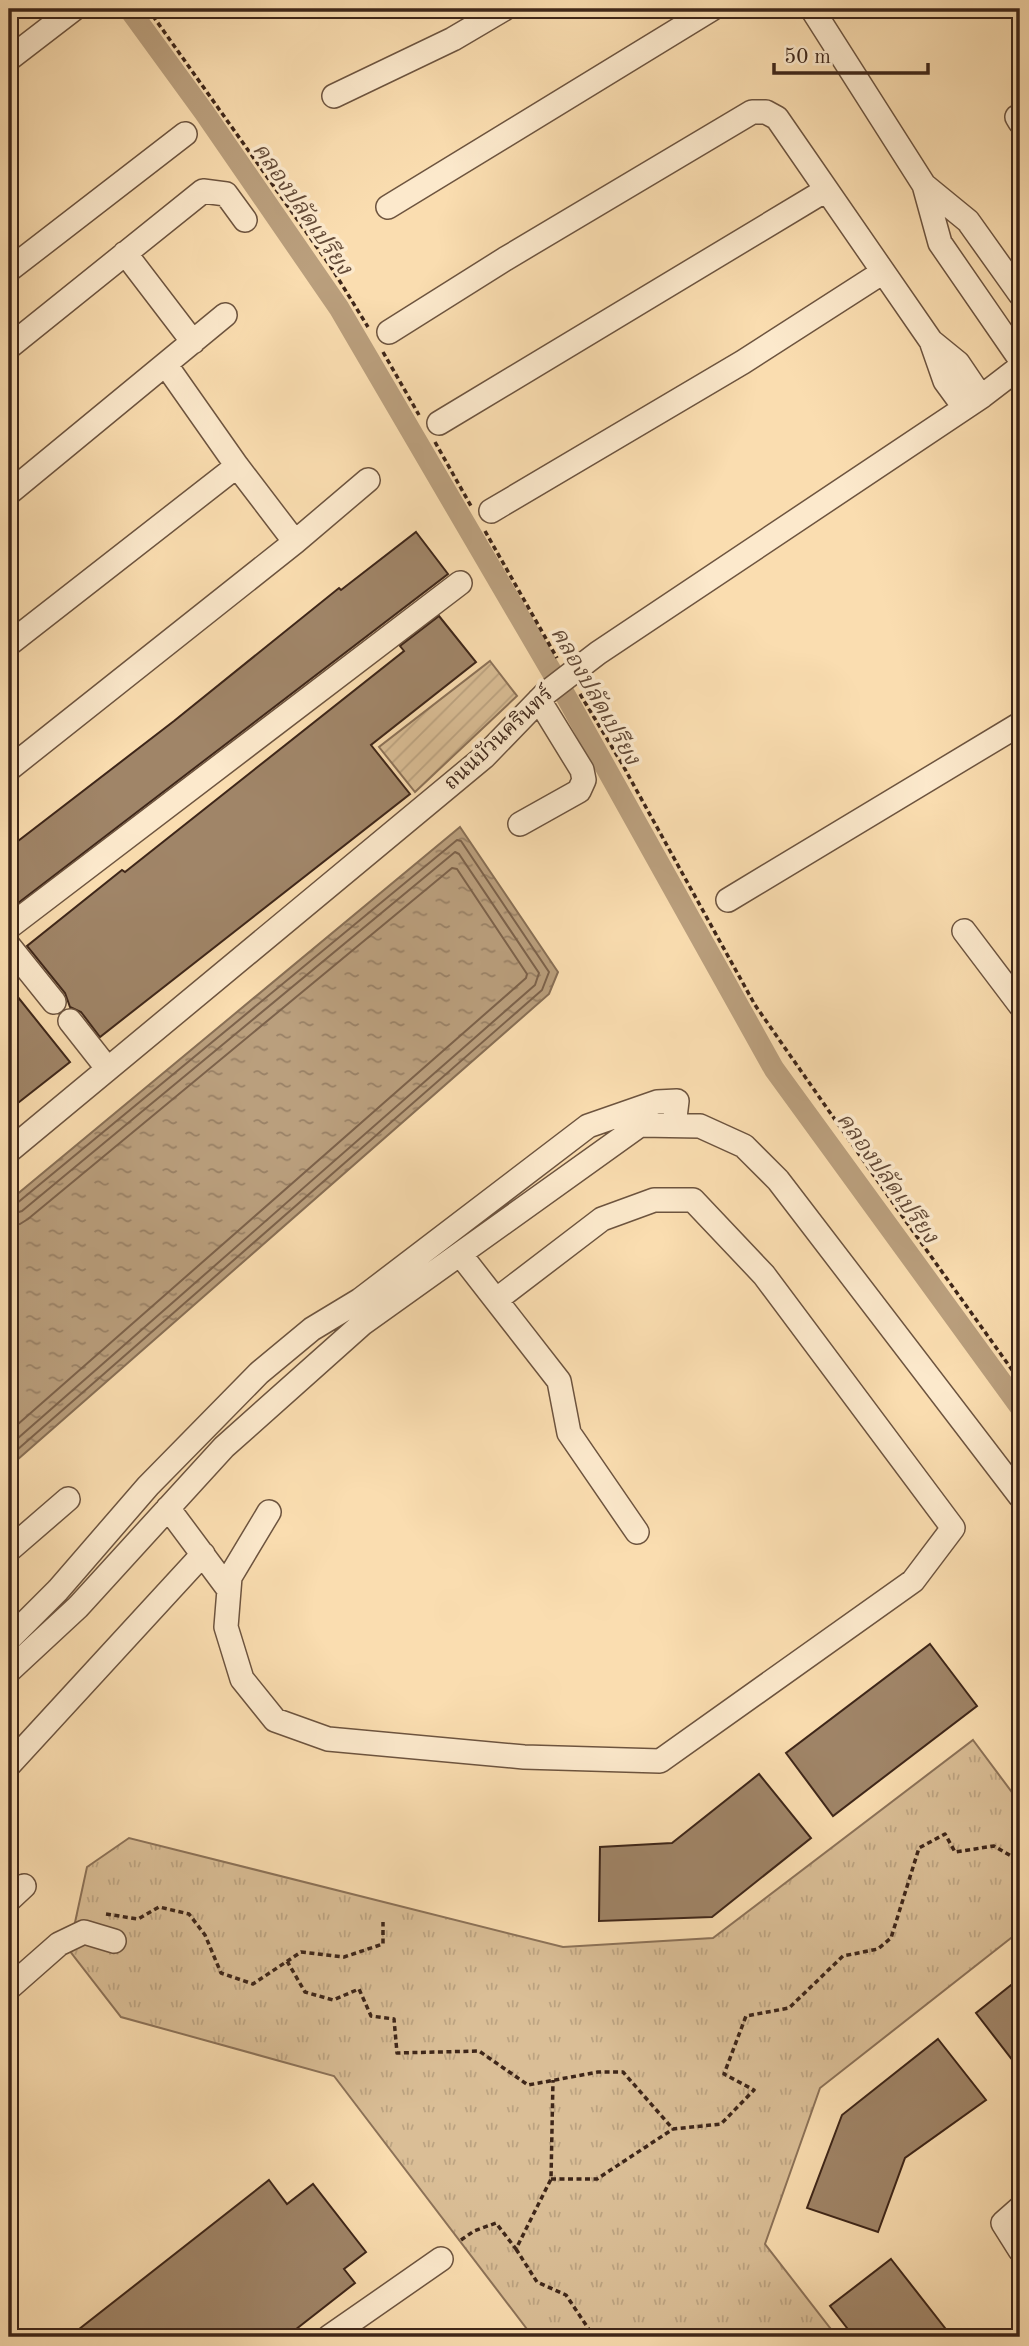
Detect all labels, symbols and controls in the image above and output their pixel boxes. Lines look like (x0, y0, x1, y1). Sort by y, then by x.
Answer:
scale bar (774, 32, 928, 76)
text: 50 m (784, 47, 831, 68)
water label: คลองปลัดเปรียง (248, 138, 358, 280)
water label: คลองปลัดเปรียง (546, 622, 645, 770)
street label: ถนนบัวนครินทร์ (438, 680, 558, 794)
water label: คลองปลัดเปรียง (832, 1108, 944, 1249)

